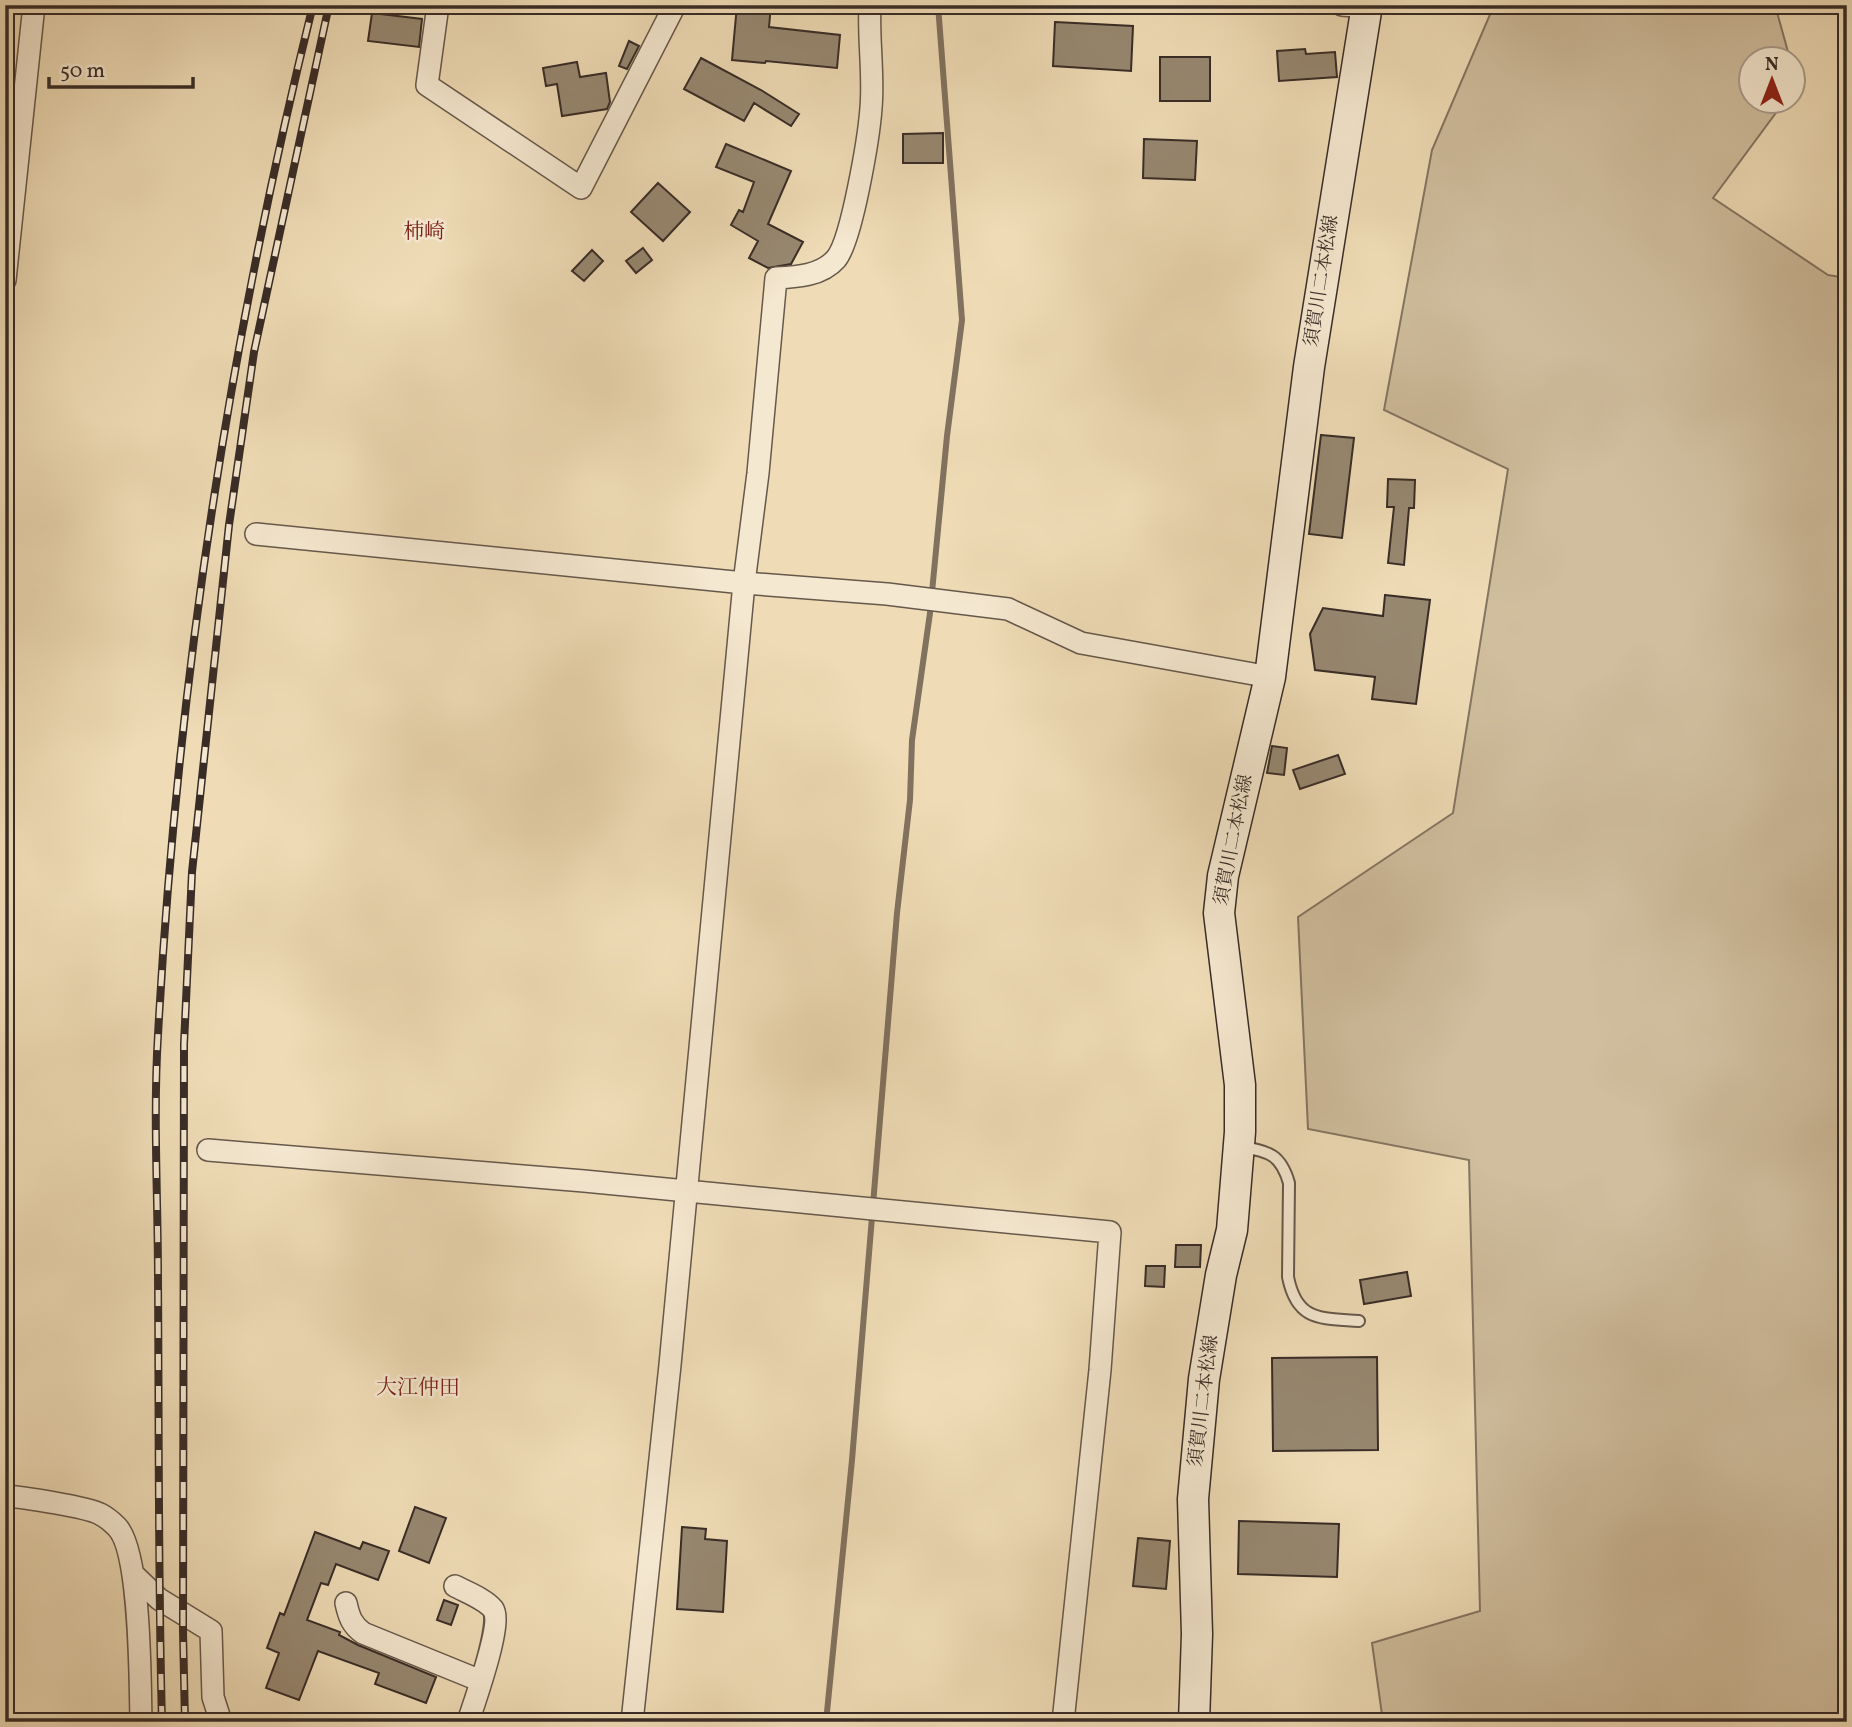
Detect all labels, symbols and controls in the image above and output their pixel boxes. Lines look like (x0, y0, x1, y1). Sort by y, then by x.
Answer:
scale bar (49, 46, 192, 90)
north arrow (1736, 46, 1806, 116)
text: N (1765, 52, 1779, 78)
text: 50 m (60, 57, 105, 86)
street label: 須賀川二本松線 (1299, 213, 1345, 349)
district label: 柿崎 (403, 218, 445, 247)
street label: 須賀川二本松線 (1209, 772, 1259, 908)
street label: 須賀川二本松線 (1183, 1333, 1225, 1469)
district label: 大江仲田 (376, 1374, 460, 1403)

